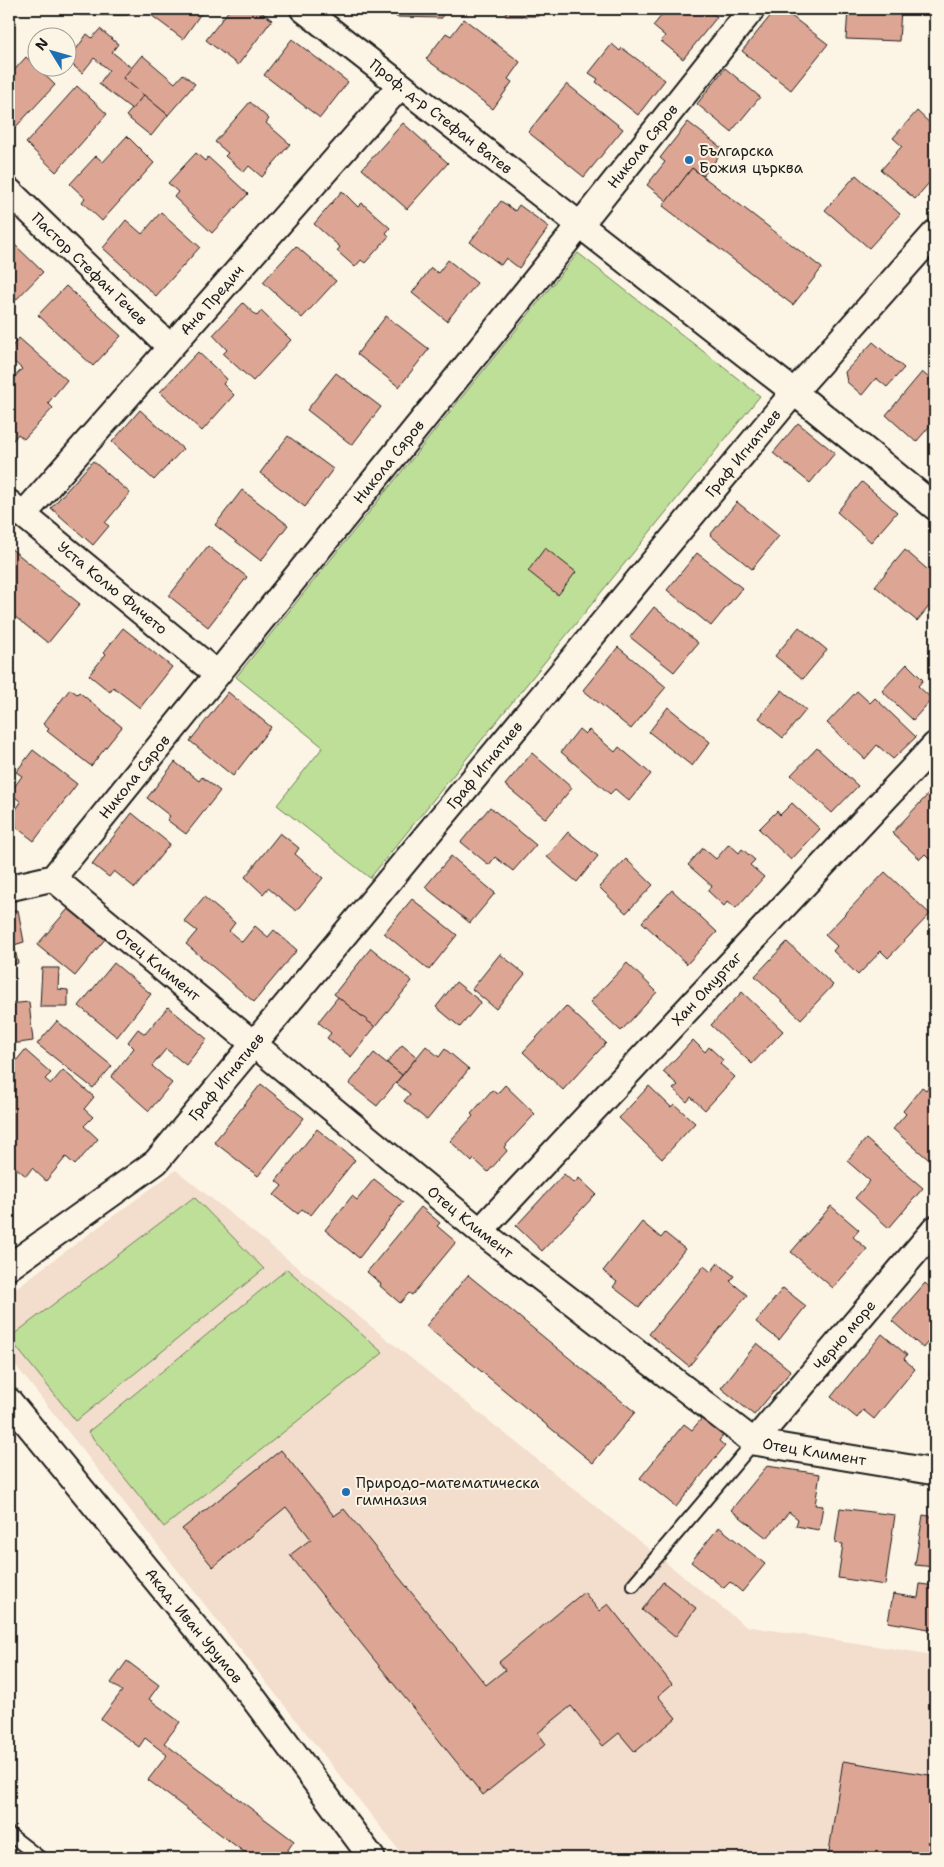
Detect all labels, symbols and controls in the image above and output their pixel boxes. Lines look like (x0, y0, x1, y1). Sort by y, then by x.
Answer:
north arrow (28, 28, 78, 78)
text: N (31, 34, 52, 54)
street label: Проф. д-р Стефан Ватев (365, 55, 517, 179)
street label: Никола Сяров (603, 100, 683, 193)
place label: Българска Божия църква (699, 141, 804, 178)
marker: Българска Божия църква (683, 154, 695, 166)
street label: Пастор Стефан Гечев (27, 208, 152, 330)
street label: Ана Предич (175, 261, 248, 340)
street label: Граф Игнатиев (701, 405, 786, 501)
street label: Никола Сяров (349, 416, 429, 508)
street label: Уста Колю Фичето (53, 537, 172, 639)
street label: Граф Игнатиев (442, 717, 527, 813)
street label: Никола Сяров (95, 731, 175, 823)
street label: Отец Климент (111, 923, 205, 1006)
street label: Хан Омуртаг (667, 947, 747, 1030)
street label: Граф Игнатиев (184, 1029, 269, 1125)
street label: Отец Климент (423, 1182, 518, 1263)
street label: Черно море (809, 1296, 880, 1375)
street label: Отец Климент (761, 1434, 868, 1471)
place label: Природо-математическа гимназия (356, 1473, 540, 1510)
marker: Природо-математическа гимназия (340, 1486, 352, 1498)
street label: Акад. Иван Урумов (141, 1564, 247, 1688)

